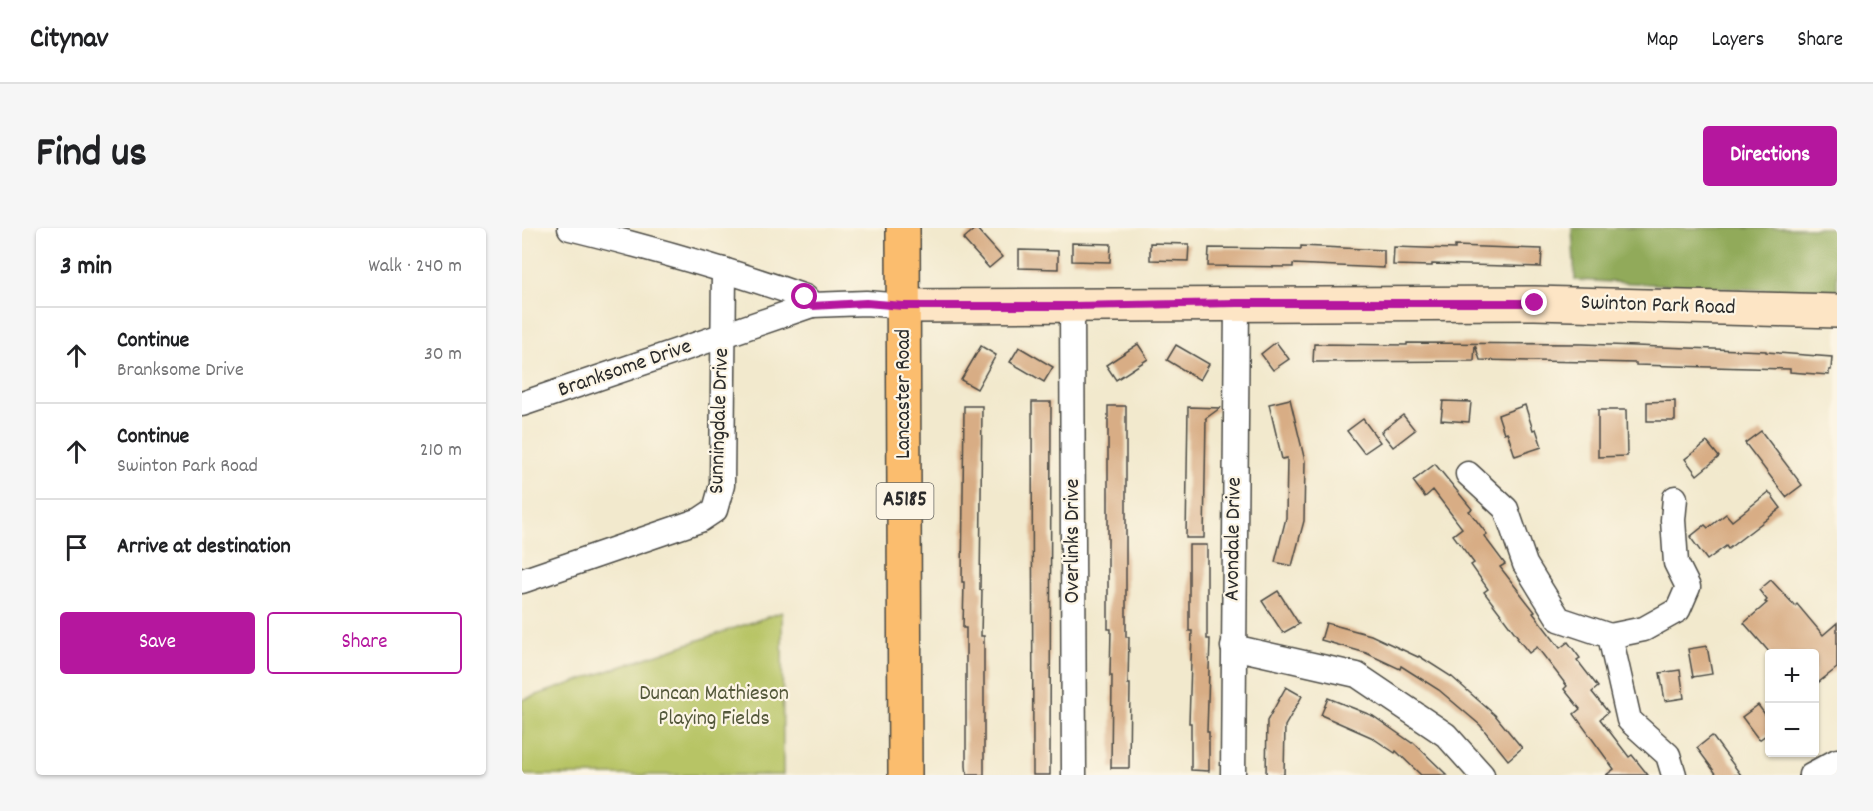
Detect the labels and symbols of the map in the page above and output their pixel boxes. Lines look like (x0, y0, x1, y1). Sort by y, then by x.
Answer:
route start (791, 283, 817, 309)
street label: Swinton Park Road (1580, 288, 1736, 324)
route end (1521, 289, 1547, 315)
street label: Lancaster Road (889, 329, 920, 459)
street label: Branksome Drive (554, 332, 696, 406)
street label: Sunningdale Drive (702, 347, 738, 495)
street label: Avondale Drive (1217, 477, 1251, 601)
street label: Overlinks Drive (1058, 479, 1089, 603)
road number: A5185 (876, 483, 934, 519)
park label: Duncan Mathieson Playing Fields (639, 679, 789, 735)

